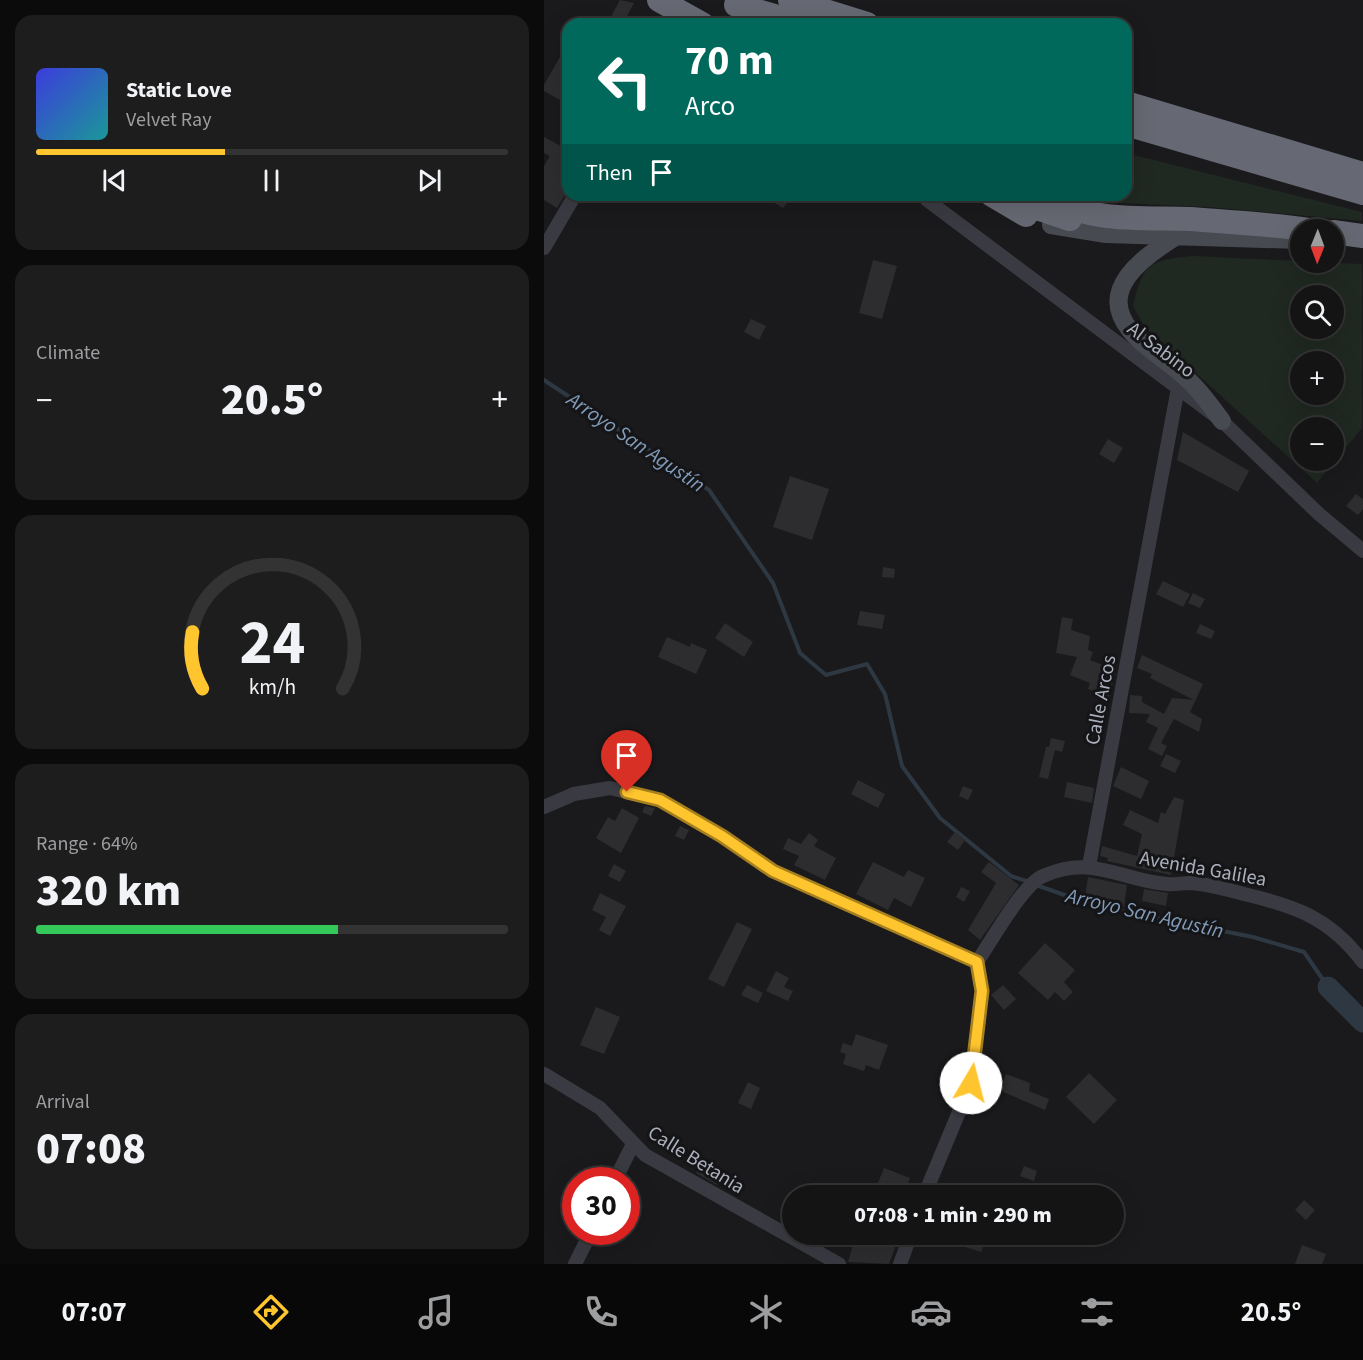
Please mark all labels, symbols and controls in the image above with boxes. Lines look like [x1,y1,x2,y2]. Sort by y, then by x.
text: 70 m [685,31,774,91]
icon: left [586,42,664,120]
text: Static Love [126,74,232,106]
text: Arco [685,87,735,126]
text: Velvet Ray [126,106,212,134]
icon: arrive [645,156,678,189]
text: Then [586,157,633,189]
icon: previous [98,164,131,197]
icon: pause [255,164,288,197]
icon: next [413,164,446,197]
north arrow [1290,219,1344,273]
map controls [1290,219,1344,471]
button: search [1290,285,1344,339]
street label: Al Sabino [1121,315,1201,385]
text: Climate [36,339,100,367]
button: + [1290,351,1344,405]
text: 20.5° [221,368,323,432]
text: − [36,377,52,424]
text: + [492,377,508,424]
water label: Arroyo San Agustín [559,383,711,499]
button: − [1290,417,1344,471]
text: 24 [239,599,305,688]
street label: Calle Arcos [1079,653,1123,747]
text: km/h [248,672,296,703]
pin [601,730,652,792]
icon: arrive [610,739,643,772]
text: Range · 64% [36,830,137,858]
street label: Avenida Galilea [1137,844,1269,894]
text: 320 km [36,859,181,923]
water label: Arroyo San Agustín [1061,880,1227,946]
position arrow [939,1051,1003,1115]
text: Arrival [36,1088,90,1116]
text: 07:08 [36,1117,146,1181]
street label: Calle Betania [642,1119,750,1201]
speed limit sign: 30 [562,1167,640,1245]
text: 07:08 · 1 min · 290 m [854,1199,1052,1231]
icon: directions [250,1291,292,1333]
icon: music [415,1291,457,1333]
icon: phone [580,1291,622,1333]
icon: climate [745,1291,787,1333]
icon: car [910,1291,952,1333]
icon: filters [1076,1291,1118,1333]
text: 07:07 [62,1293,127,1332]
text: 20.5° [1241,1293,1301,1332]

